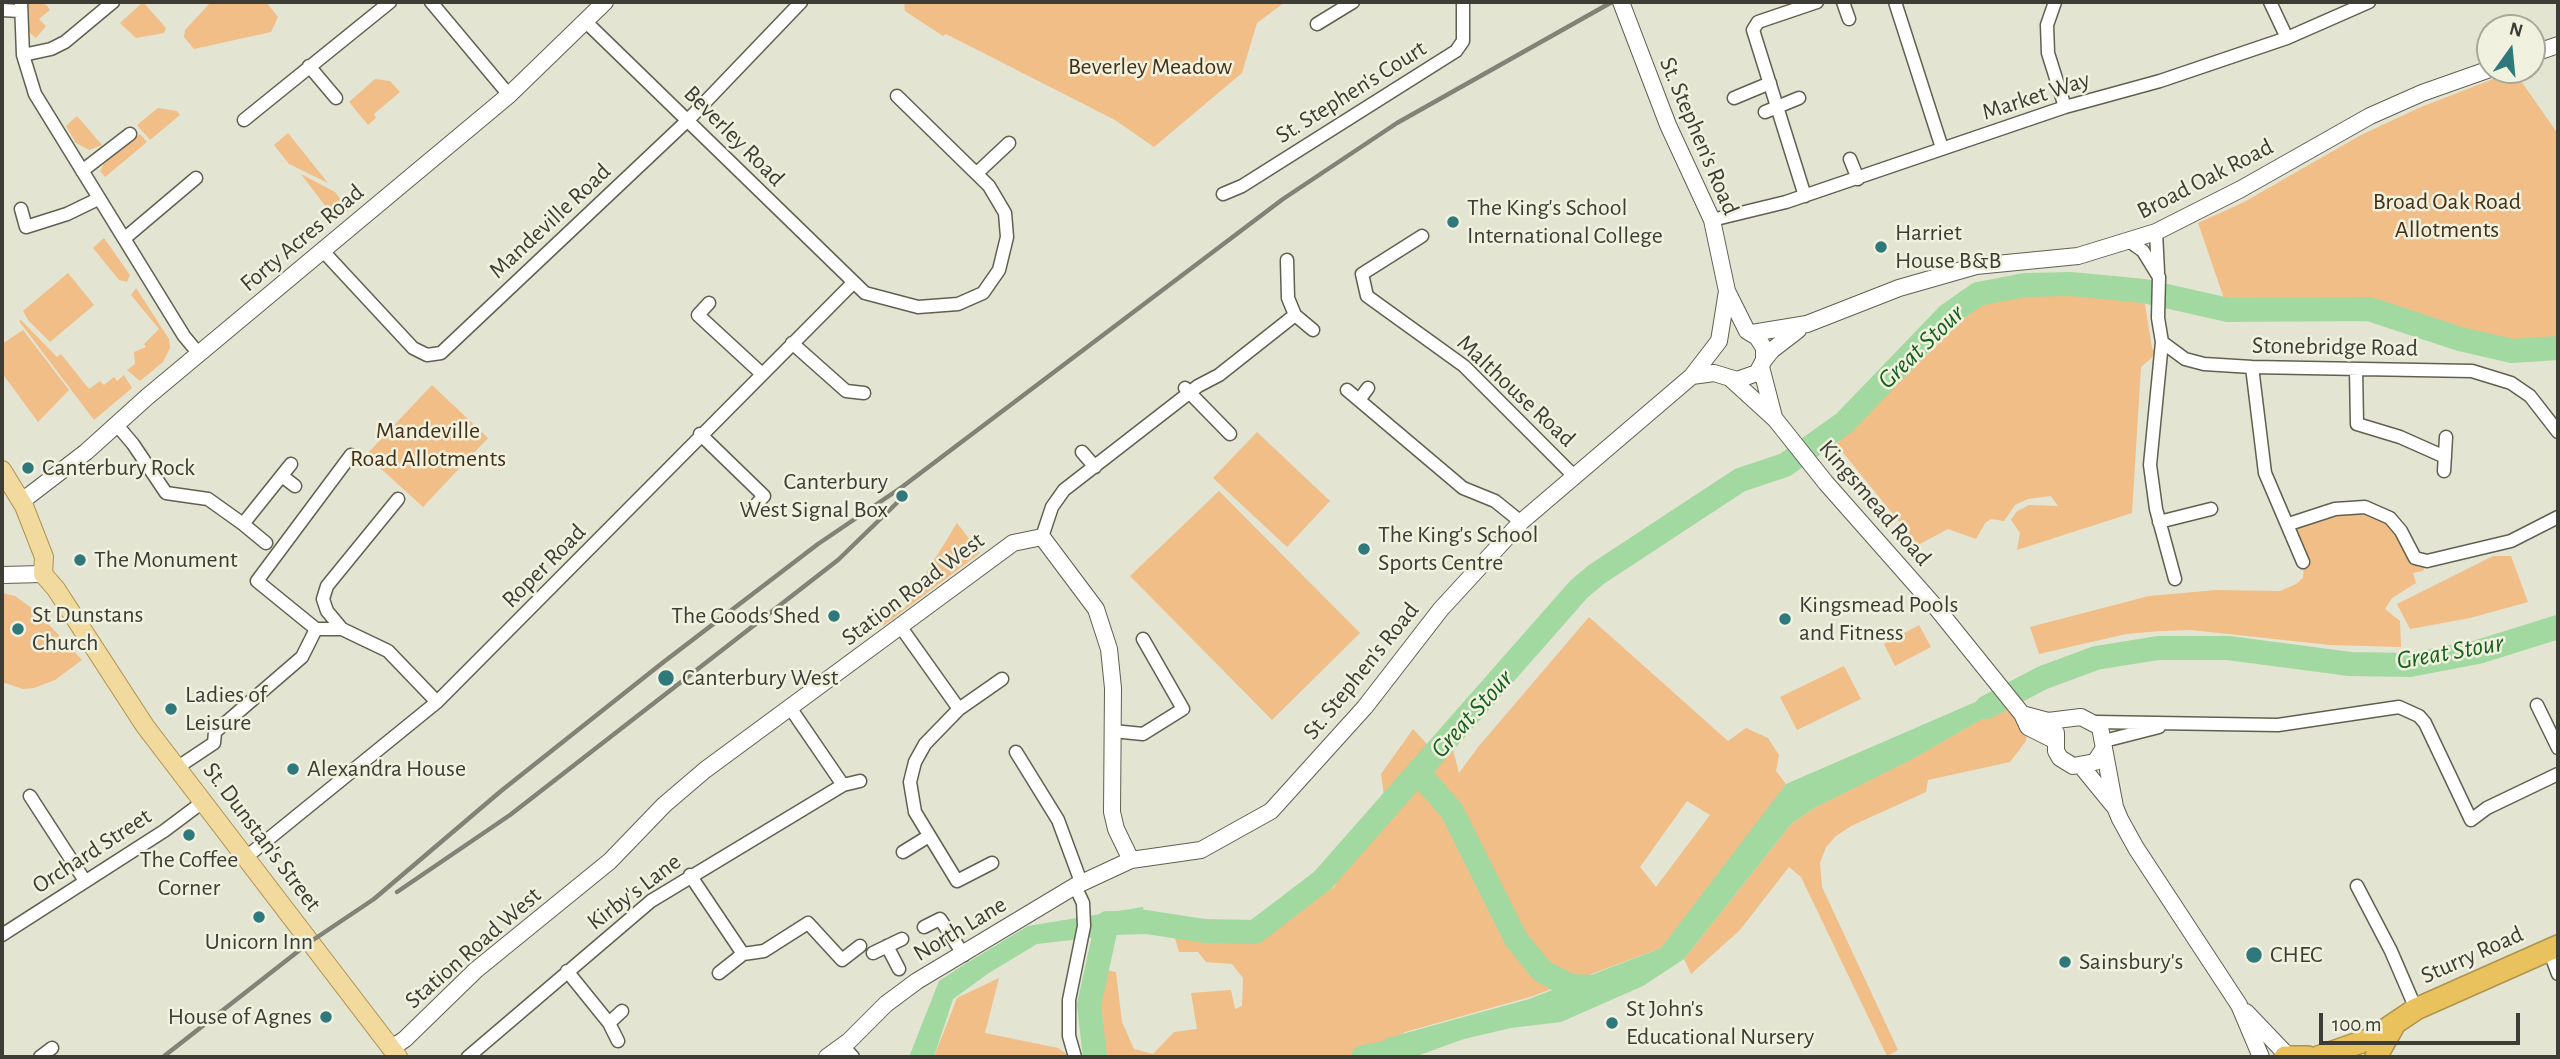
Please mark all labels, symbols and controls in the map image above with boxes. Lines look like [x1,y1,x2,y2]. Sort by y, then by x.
north arrow [2476,14,2546,84]
text: N [2507,19,2525,41]
street label: St. Stephen's Court [1270,34,1432,150]
park label: Beverley Meadow [1068,53,1232,81]
street label: St. Stephen's Road [1653,53,1745,219]
street label: Market Way [1978,65,2094,127]
street label: Beverley Road [677,79,791,193]
street label: Broad Oak Road [2132,132,2278,226]
street label: Mandeville Road [483,157,617,285]
street label: Forty Acres Road [234,178,370,298]
park label: Broad Oak Road Allotments [2373,188,2521,244]
place label: The King's School International College [1467,194,1663,250]
marker: The King's School International College [1445,214,1461,230]
place label: Harriet House B&B [1895,219,2001,275]
marker: Harriet House B&B [1873,239,1889,255]
water label: Great Stour [1871,298,1971,396]
street label: Malthouse Road [1451,329,1581,453]
street label: Stonebridge Road [2252,331,2418,363]
park label: Mandeville Road Allotments [350,417,506,473]
street label: Kingsmead Road [1813,434,1937,572]
place label: Canterbury Rock [42,454,195,482]
marker: Canterbury Rock [20,460,36,476]
place label: Canterbury West Signal Box [739,468,888,524]
marker: Canterbury West Signal Box [894,488,910,504]
street label: Roper Road [496,518,592,614]
place label: The King's School Sports Centre [1378,521,1539,577]
street label: Station Road West [836,526,990,652]
marker: The King's School Sports Centre [1356,541,1372,557]
place label: The Monument [94,546,238,574]
marker: The Monument [72,552,88,568]
place label: Kingsmead Pools and Fitness [1799,591,1958,647]
street label: St. Stephen's Road [1297,596,1425,746]
place label: St Dunstans Church [32,601,143,657]
place label: The Goods Shed [671,602,820,630]
marker: The Goods Shed [826,608,842,624]
marker: Kingsmead Pools and Fitness [1777,611,1793,627]
marker: St Dunstans Church [10,621,26,637]
water label: Great Stour [2394,627,2506,677]
water label: Great Stour [1424,663,1520,765]
place label: Canterbury West [682,664,838,692]
marker: Canterbury West [656,668,676,688]
place label: Ladies of Leisure [185,681,267,737]
marker: Ladies of Leisure [163,701,179,717]
place label: Alexandra House [307,755,466,783]
street label: St. Dunstan's Street [197,757,327,917]
marker: Alexandra House [285,761,301,777]
street label: Orchard Street [27,802,157,900]
marker: The Coffee Corner [181,827,197,843]
place label: The Coffee Corner [140,846,238,902]
street label: Kirby's Lane [581,847,687,937]
street label: Station Road West [399,881,547,1015]
street label: North Lane [908,890,1012,968]
marker: Unicorn Inn [251,909,267,925]
street label: Sturry Road [2416,920,2528,990]
place label: Unicorn Inn [205,928,313,956]
place label: CHEC [2270,941,2323,969]
marker: CHEC [2244,945,2264,965]
place label: Sainsbury's [2079,948,2183,976]
marker: Sainsbury's [2057,954,2073,970]
place label: St John's Educational Nursery [1626,995,1814,1051]
scale bar [2322,1000,2523,1044]
place label: House of Agnes [168,1003,312,1031]
marker: House of Agnes [318,1009,334,1025]
text: 100 m [2332,1014,2382,1035]
marker: St John's Educational Nursery [1604,1015,1620,1031]

